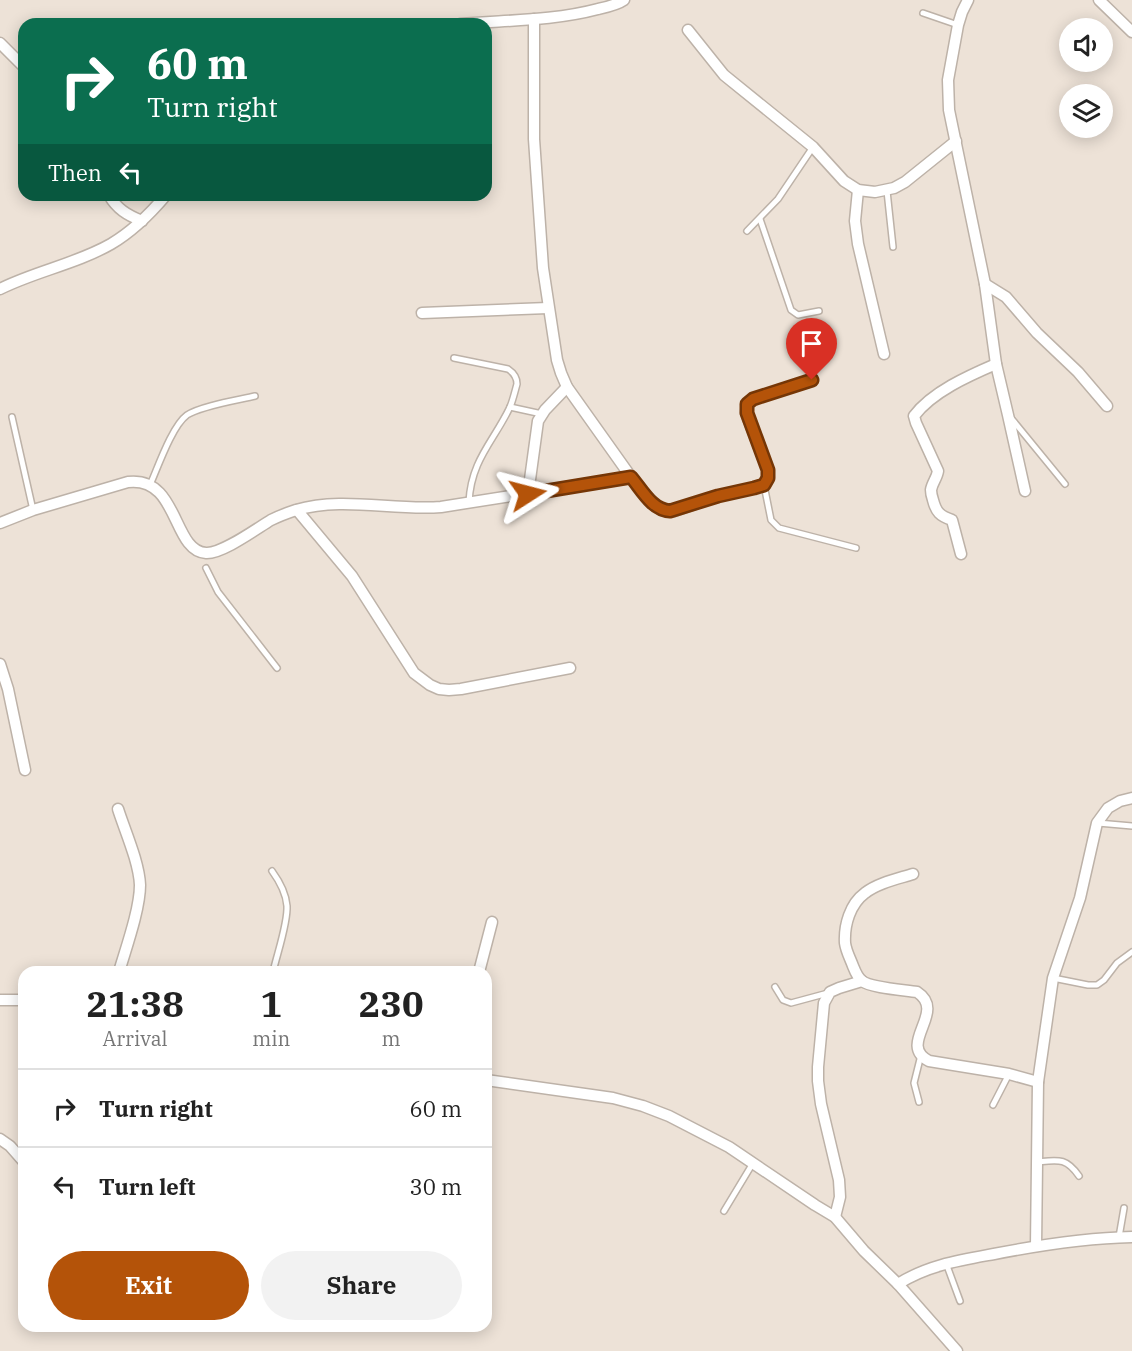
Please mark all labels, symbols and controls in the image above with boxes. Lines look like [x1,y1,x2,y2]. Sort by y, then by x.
map controls [1059,18,1113,138]
button: sound [1059,18,1113,72]
text: 60 m [147,36,248,91]
icon: right [48,42,126,120]
button: layers [1059,84,1113,138]
text: Turn right [147,89,278,124]
icon: left [114,156,147,189]
text: Then [48,158,102,187]
pin [786,318,837,380]
icon: arrive [795,327,828,360]
position arrow [496,462,560,526]
text: 21:38 [86,980,184,1027]
text: 1 [260,980,282,1027]
text: 230 [359,980,424,1027]
text: Arrival [103,1025,168,1052]
text: min [252,1025,290,1052]
text: m [382,1025,401,1052]
icon: right [48,1092,81,1125]
text: Turn right [99,1094,213,1123]
text: 60 m [410,1094,462,1123]
icon: left [48,1170,81,1203]
text: Turn left [99,1172,195,1201]
text: 30 m [410,1172,462,1201]
button: Exit [48,1251,249,1320]
button: Share [261,1251,462,1320]

